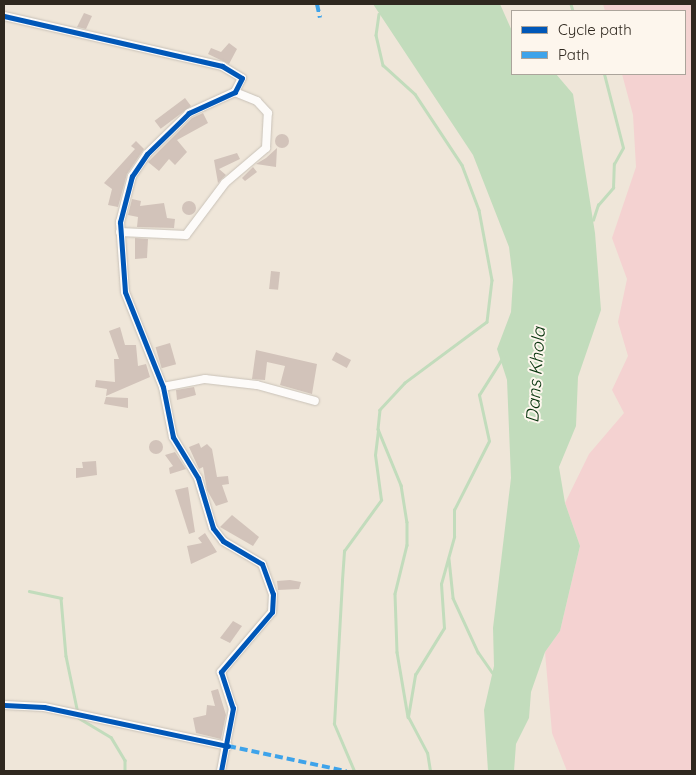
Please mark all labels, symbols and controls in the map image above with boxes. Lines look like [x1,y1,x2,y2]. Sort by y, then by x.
legend [511,10,686,75]
text: Cycle path [558,20,632,39]
text: Path [558,45,590,64]
water label: Dans Khola [522,326,550,424]

